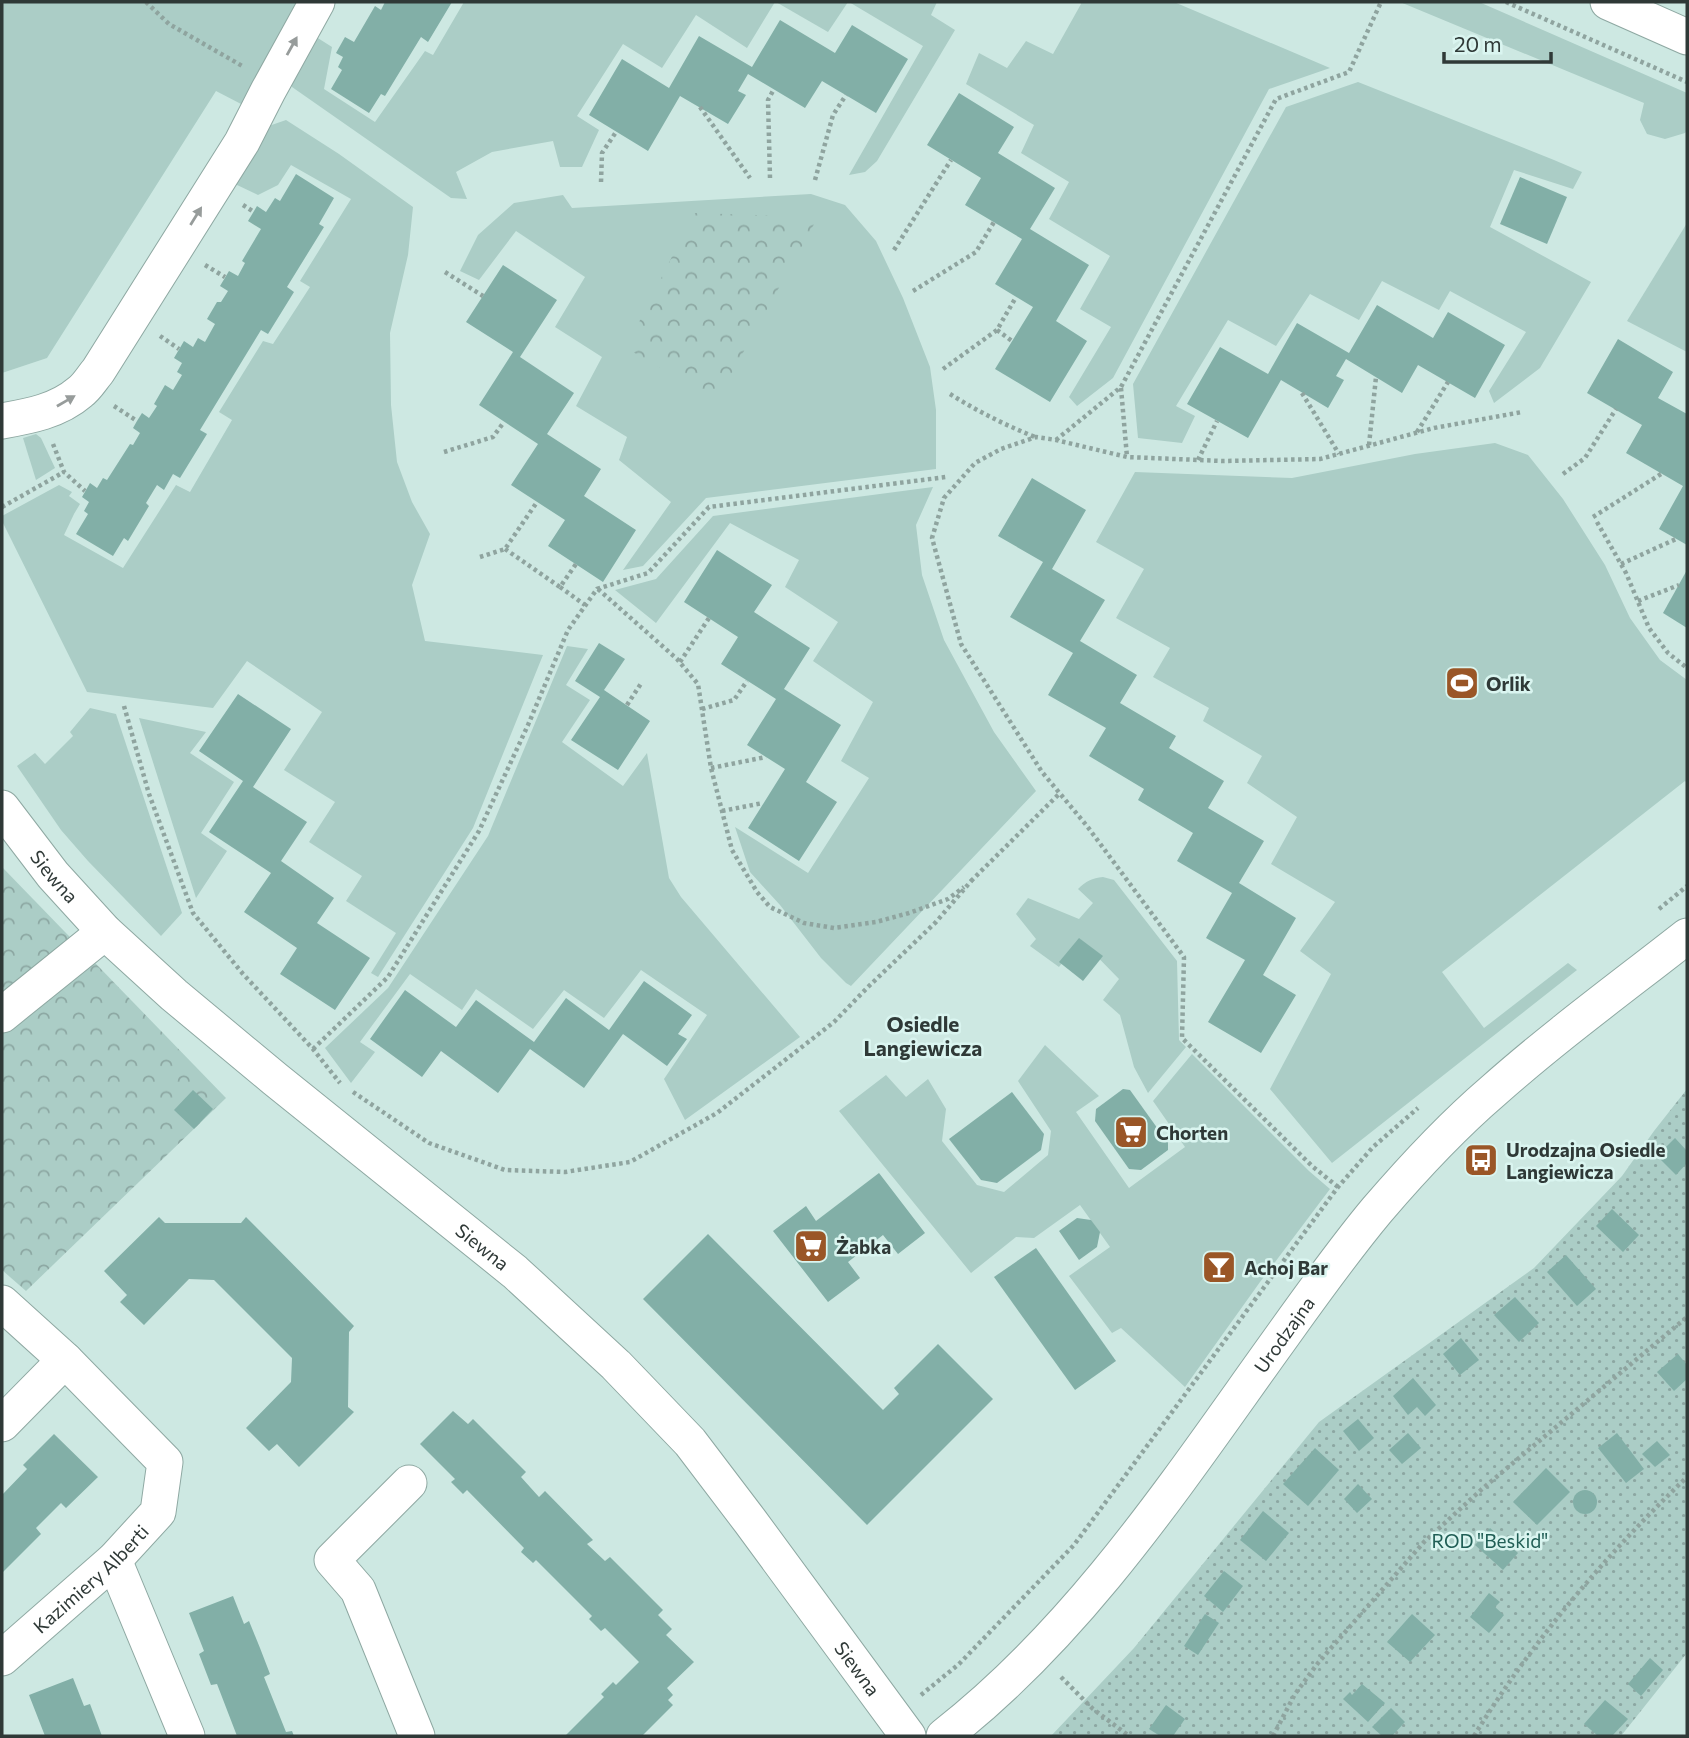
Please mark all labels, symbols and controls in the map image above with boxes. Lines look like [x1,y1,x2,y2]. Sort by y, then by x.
scale bar [1444,21,1551,65]
text: 20 m [1454,31,1502,56]
one-way arrow [286,36,298,56]
one-way arrow [189,206,202,226]
one-way arrow [57,395,76,407]
sports icon: Orlik [1443,664,1481,702]
place label: Orlik [1486,672,1531,695]
street label: Siewna [26,845,84,907]
district label: Osiedle Langiewicza [864,1011,982,1060]
supermarket icon: Chorten [1112,1113,1150,1151]
place label: Chorten [1156,1121,1228,1144]
place label: Urodzajna Osiedle Langiewicza [1506,1138,1666,1183]
bus stop icon: Urodzajna Osiedle Langiewicza [1462,1141,1500,1179]
street label: Siewna [452,1218,514,1275]
supermarket icon: Żabka [792,1227,830,1265]
place label: Żabka [836,1235,891,1258]
bar icon: Achoj Bar [1200,1248,1238,1286]
place label: Achoj Bar [1244,1256,1328,1279]
street label: Urodzajna [1248,1291,1319,1377]
street label: Kazimiery Alberti [28,1519,153,1637]
park label: ROD "Beskid" [1432,1529,1548,1552]
street label: Siewna [831,1636,886,1700]

